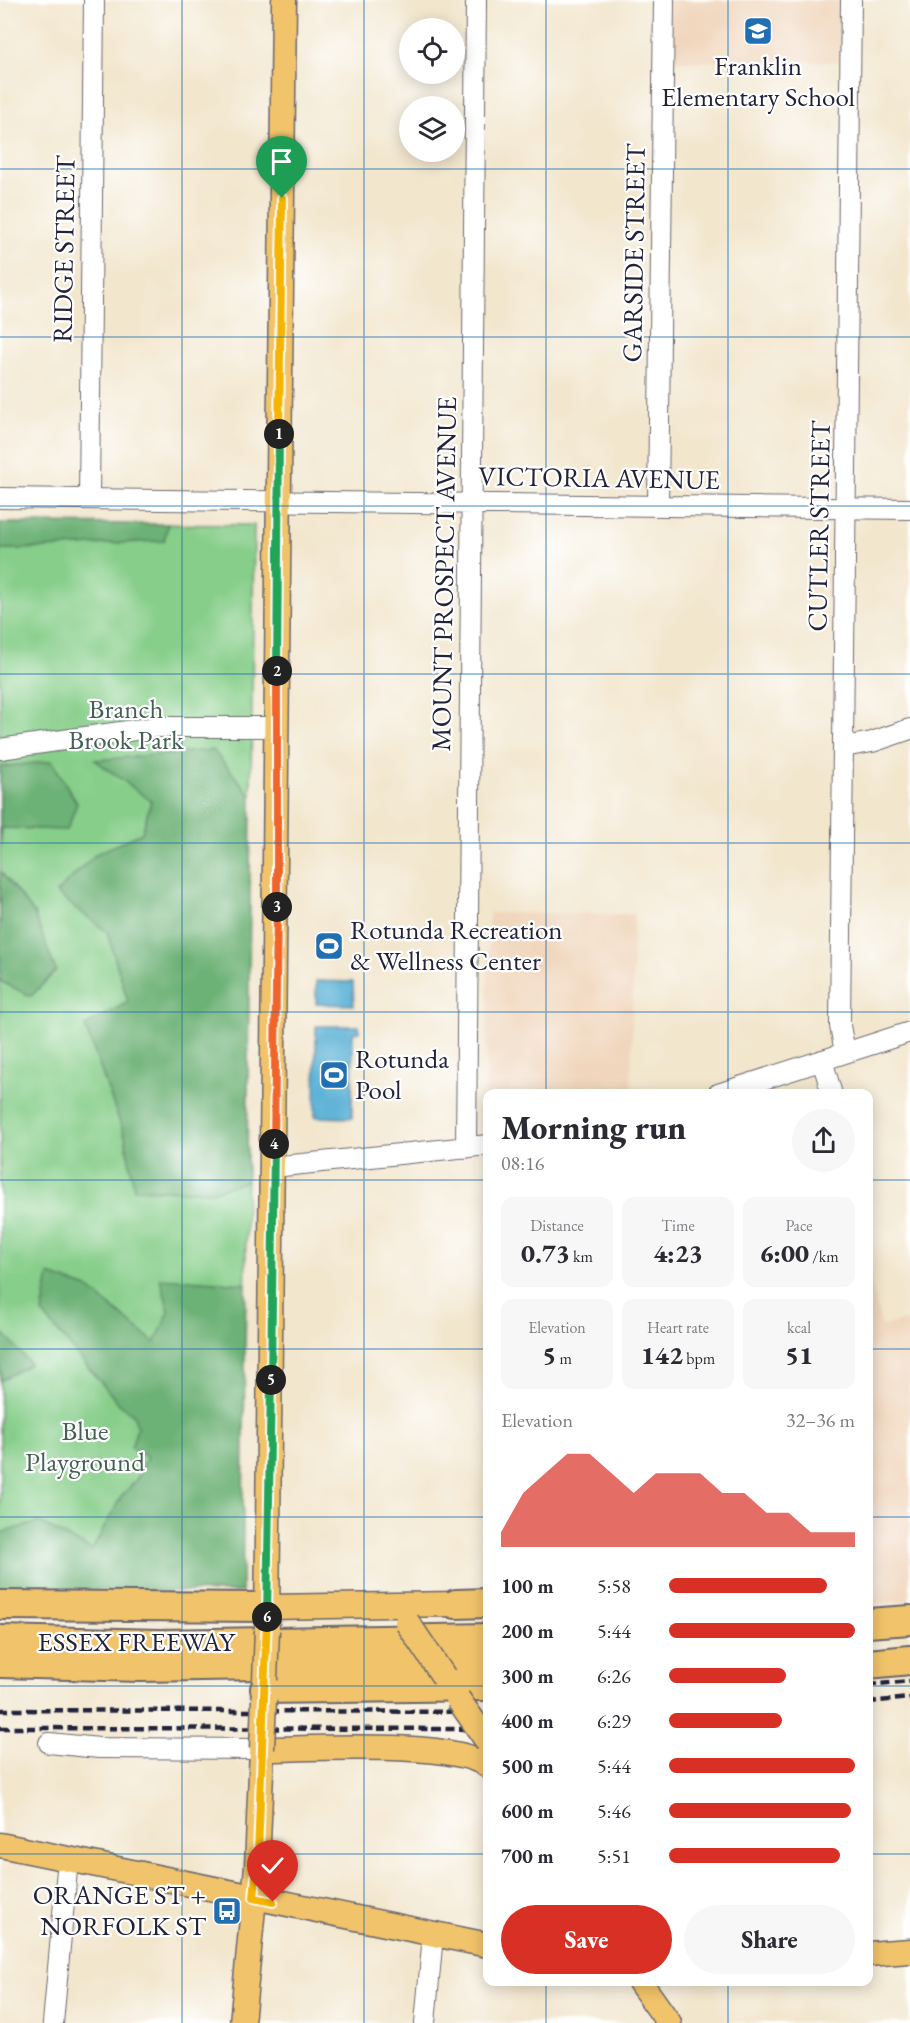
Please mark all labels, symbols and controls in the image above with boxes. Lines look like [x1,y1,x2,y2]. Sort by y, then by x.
school or university icon: Franklin Elementary School [742,15,774,47]
map controls [399,18,465,162]
button: locate [399,18,465,84]
place label: Franklin Elementary School [661,48,855,114]
button: layers [399,96,465,162]
pin [256,136,307,198]
street label: GARSIDE STREET [614,142,653,363]
icon: arrive [265,145,298,178]
street label: RIDGE STREET [44,154,83,343]
street label: MOUNT PROSPECT AVENUE [423,396,464,752]
pin: 1 [264,419,294,449]
street label: CUTLER STREET [799,419,838,632]
text: 1 [275,423,283,444]
street label: VICTORIA AVENUE [478,458,720,497]
pin: 2 [262,656,292,686]
text: 2 [273,660,281,681]
park label: Branch Brook Park [68,691,184,757]
pin: 3 [262,892,292,922]
text: 3 [273,896,281,917]
place label: Rotunda Recreation & Wellness Center [350,912,563,978]
sports icon: Rotunda Recreation & Wellness Center [313,930,345,962]
place label: Rotunda Pool [355,1041,449,1107]
sports icon: Rotunda Pool [318,1059,350,1091]
text: Morning run [501,1106,686,1149]
button: share [792,1109,855,1172]
pin: 4 [259,1129,289,1159]
text: 4 [270,1133,278,1154]
text: 08:16 [501,1150,544,1176]
text: Distance [530,1215,584,1236]
text: Time [661,1215,695,1236]
text: Pace [786,1215,812,1236]
text: 0.73 [521,1236,570,1270]
text: 4:23 [653,1236,703,1270]
text: 6:00 [759,1236,809,1270]
text: km [570,1246,593,1267]
text: /km [809,1246,839,1267]
text: Elevation [528,1317,586,1338]
text: Heart rate [647,1317,709,1338]
text: kcal [787,1317,811,1338]
text: 5 [542,1338,556,1372]
text: 142 [641,1338,683,1372]
text: 51 [785,1338,813,1372]
text: m [556,1348,572,1369]
text: bpm [683,1348,715,1369]
pin: 5 [256,1365,286,1395]
text: 5 [267,1369,275,1390]
text: Elevation [501,1407,573,1433]
text: 32–36 m [786,1407,855,1433]
park label: Blue Playground [25,1413,145,1479]
text: 100 m [501,1573,554,1599]
text: 5:58 [597,1573,631,1599]
pin: 6 [252,1602,282,1632]
text: 6 [263,1606,271,1627]
text: 200 m [501,1618,554,1644]
text: 5:44 [597,1618,631,1644]
street label: ESSEX FREEWAY [37,1624,236,1659]
text: 300 m [501,1663,554,1689]
text: 6:26 [597,1663,631,1689]
text: 400 m [501,1708,554,1734]
text: 6:29 [597,1708,631,1734]
text: 500 m [501,1753,554,1779]
text: 5:44 [597,1753,631,1779]
text: 600 m [501,1798,554,1824]
text: 5:46 [597,1798,631,1824]
pin [247,1840,298,1902]
text: 700 m [501,1843,554,1869]
text: 5:51 [597,1843,631,1869]
icon: check [256,1849,289,1882]
place label: ORANGE ST + NORFOLK ST [33,1877,207,1943]
bus stop icon: ORANGE ST + NORFOLK ST [211,1895,243,1927]
button: Save [501,1905,672,1974]
button: Share [684,1905,855,1974]

